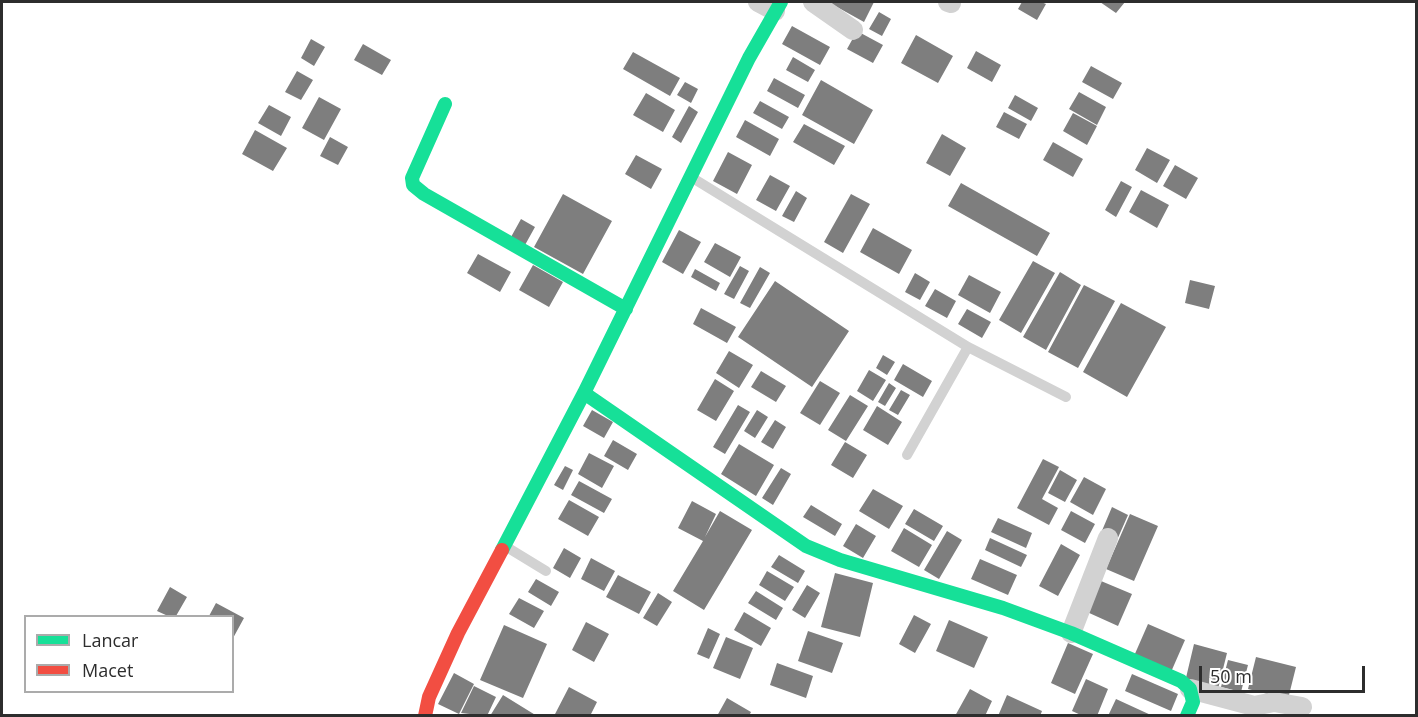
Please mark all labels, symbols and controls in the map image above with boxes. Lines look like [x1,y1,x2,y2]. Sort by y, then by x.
legend [24,615,234,693]
text: Lancar [82,628,138,652]
scale bar [1202,654,1368,692]
text: Macet [82,658,133,682]
text: 50 m [1210,664,1252,688]

